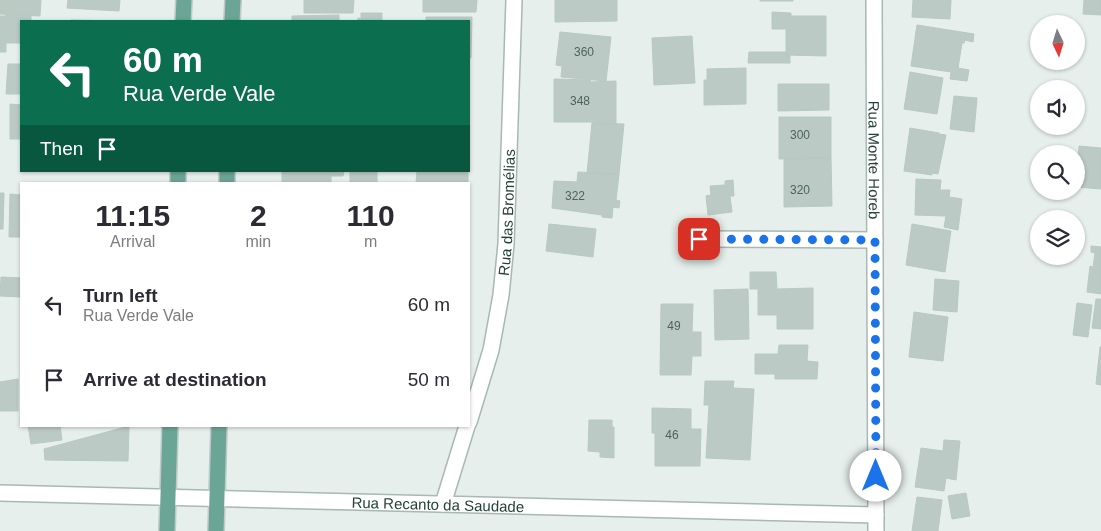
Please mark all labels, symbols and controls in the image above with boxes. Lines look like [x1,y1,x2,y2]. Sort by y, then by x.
north arrow [1030,15,1085,70]
map controls [1030,15,1085,265]
icon: left [40,40,105,105]
text: 60 m [123,40,203,79]
house number: 360 [574,45,594,59]
button: sound [1030,80,1085,135]
text: Rua Verde Vale [123,81,275,106]
house number: 348 [570,94,590,108]
street label: Rua Monte Horeb [866,101,883,219]
house number: 300 [790,128,810,142]
icon: arrive [93,135,121,163]
text: Then [40,138,83,159]
button: search [1030,145,1085,200]
street label: Rua das Bromélias [494,149,518,277]
house number: 320 [790,183,810,197]
house number: 322 [565,189,585,203]
text: 11:15 [95,199,170,232]
text: 2 [250,199,267,232]
text: 110 [346,199,395,232]
button: layers [1030,210,1085,265]
pin [678,218,720,260]
icon: arrive [685,225,713,253]
text: Arrival [110,233,155,250]
text: min [245,233,271,250]
text: m [364,233,377,250]
text: Turn left [83,285,158,306]
icon: left [40,291,68,319]
text: 60 m [408,294,450,315]
text: Rua Verde Vale [83,307,194,324]
house number: 49 [667,319,681,333]
icon: arrive [40,366,68,394]
text: Arrive at destination [83,369,267,390]
text: 50 m [408,369,450,390]
house number: 46 [665,428,679,442]
position arrow [849,449,901,501]
street label: Rua Recanto da Saudade [351,493,524,515]

